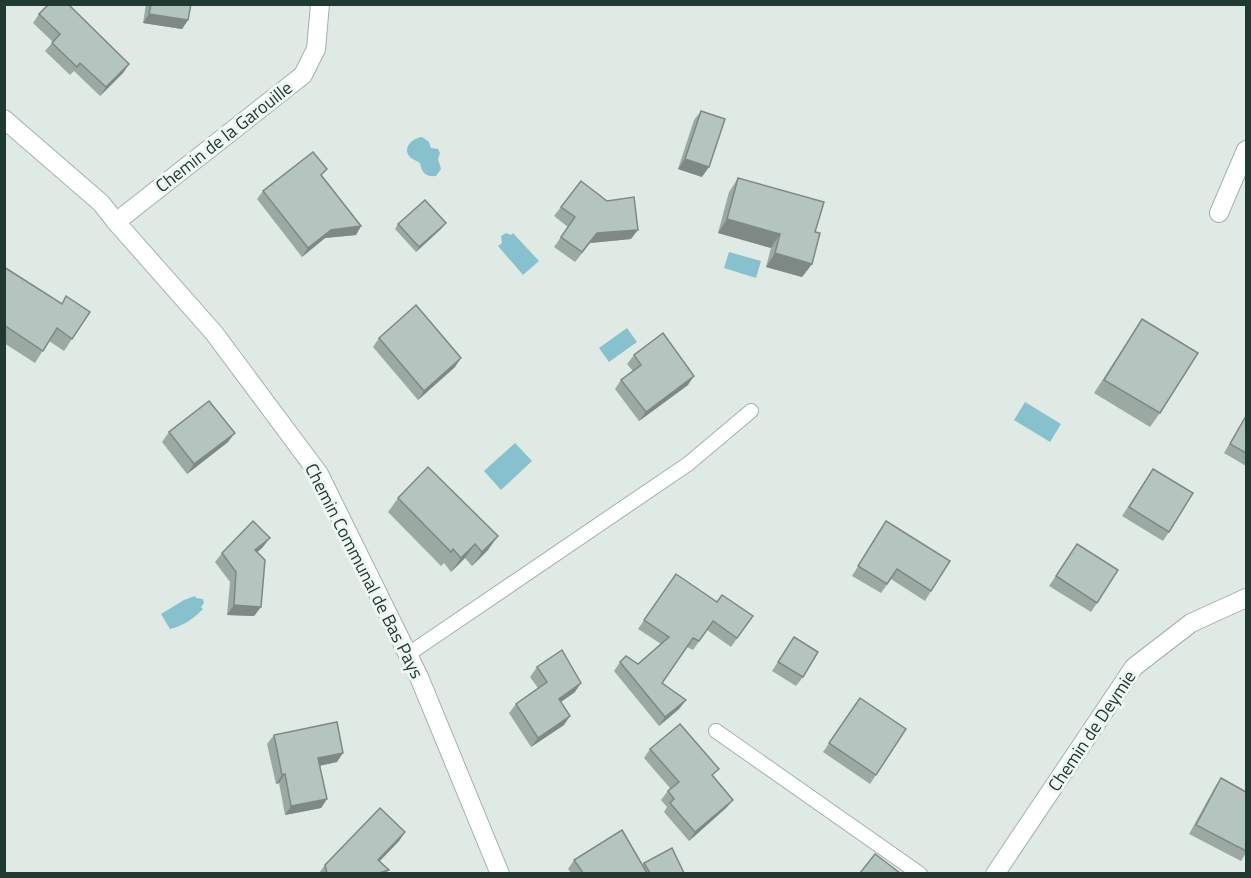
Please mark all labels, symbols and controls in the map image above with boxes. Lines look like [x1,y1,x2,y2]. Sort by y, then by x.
street label: Chemin de la Garouille [149,74,298,199]
street label: Chemin Communal de Bas Pays [298,459,431,683]
street label: Chemin de Deymie [1041,665,1142,797]

